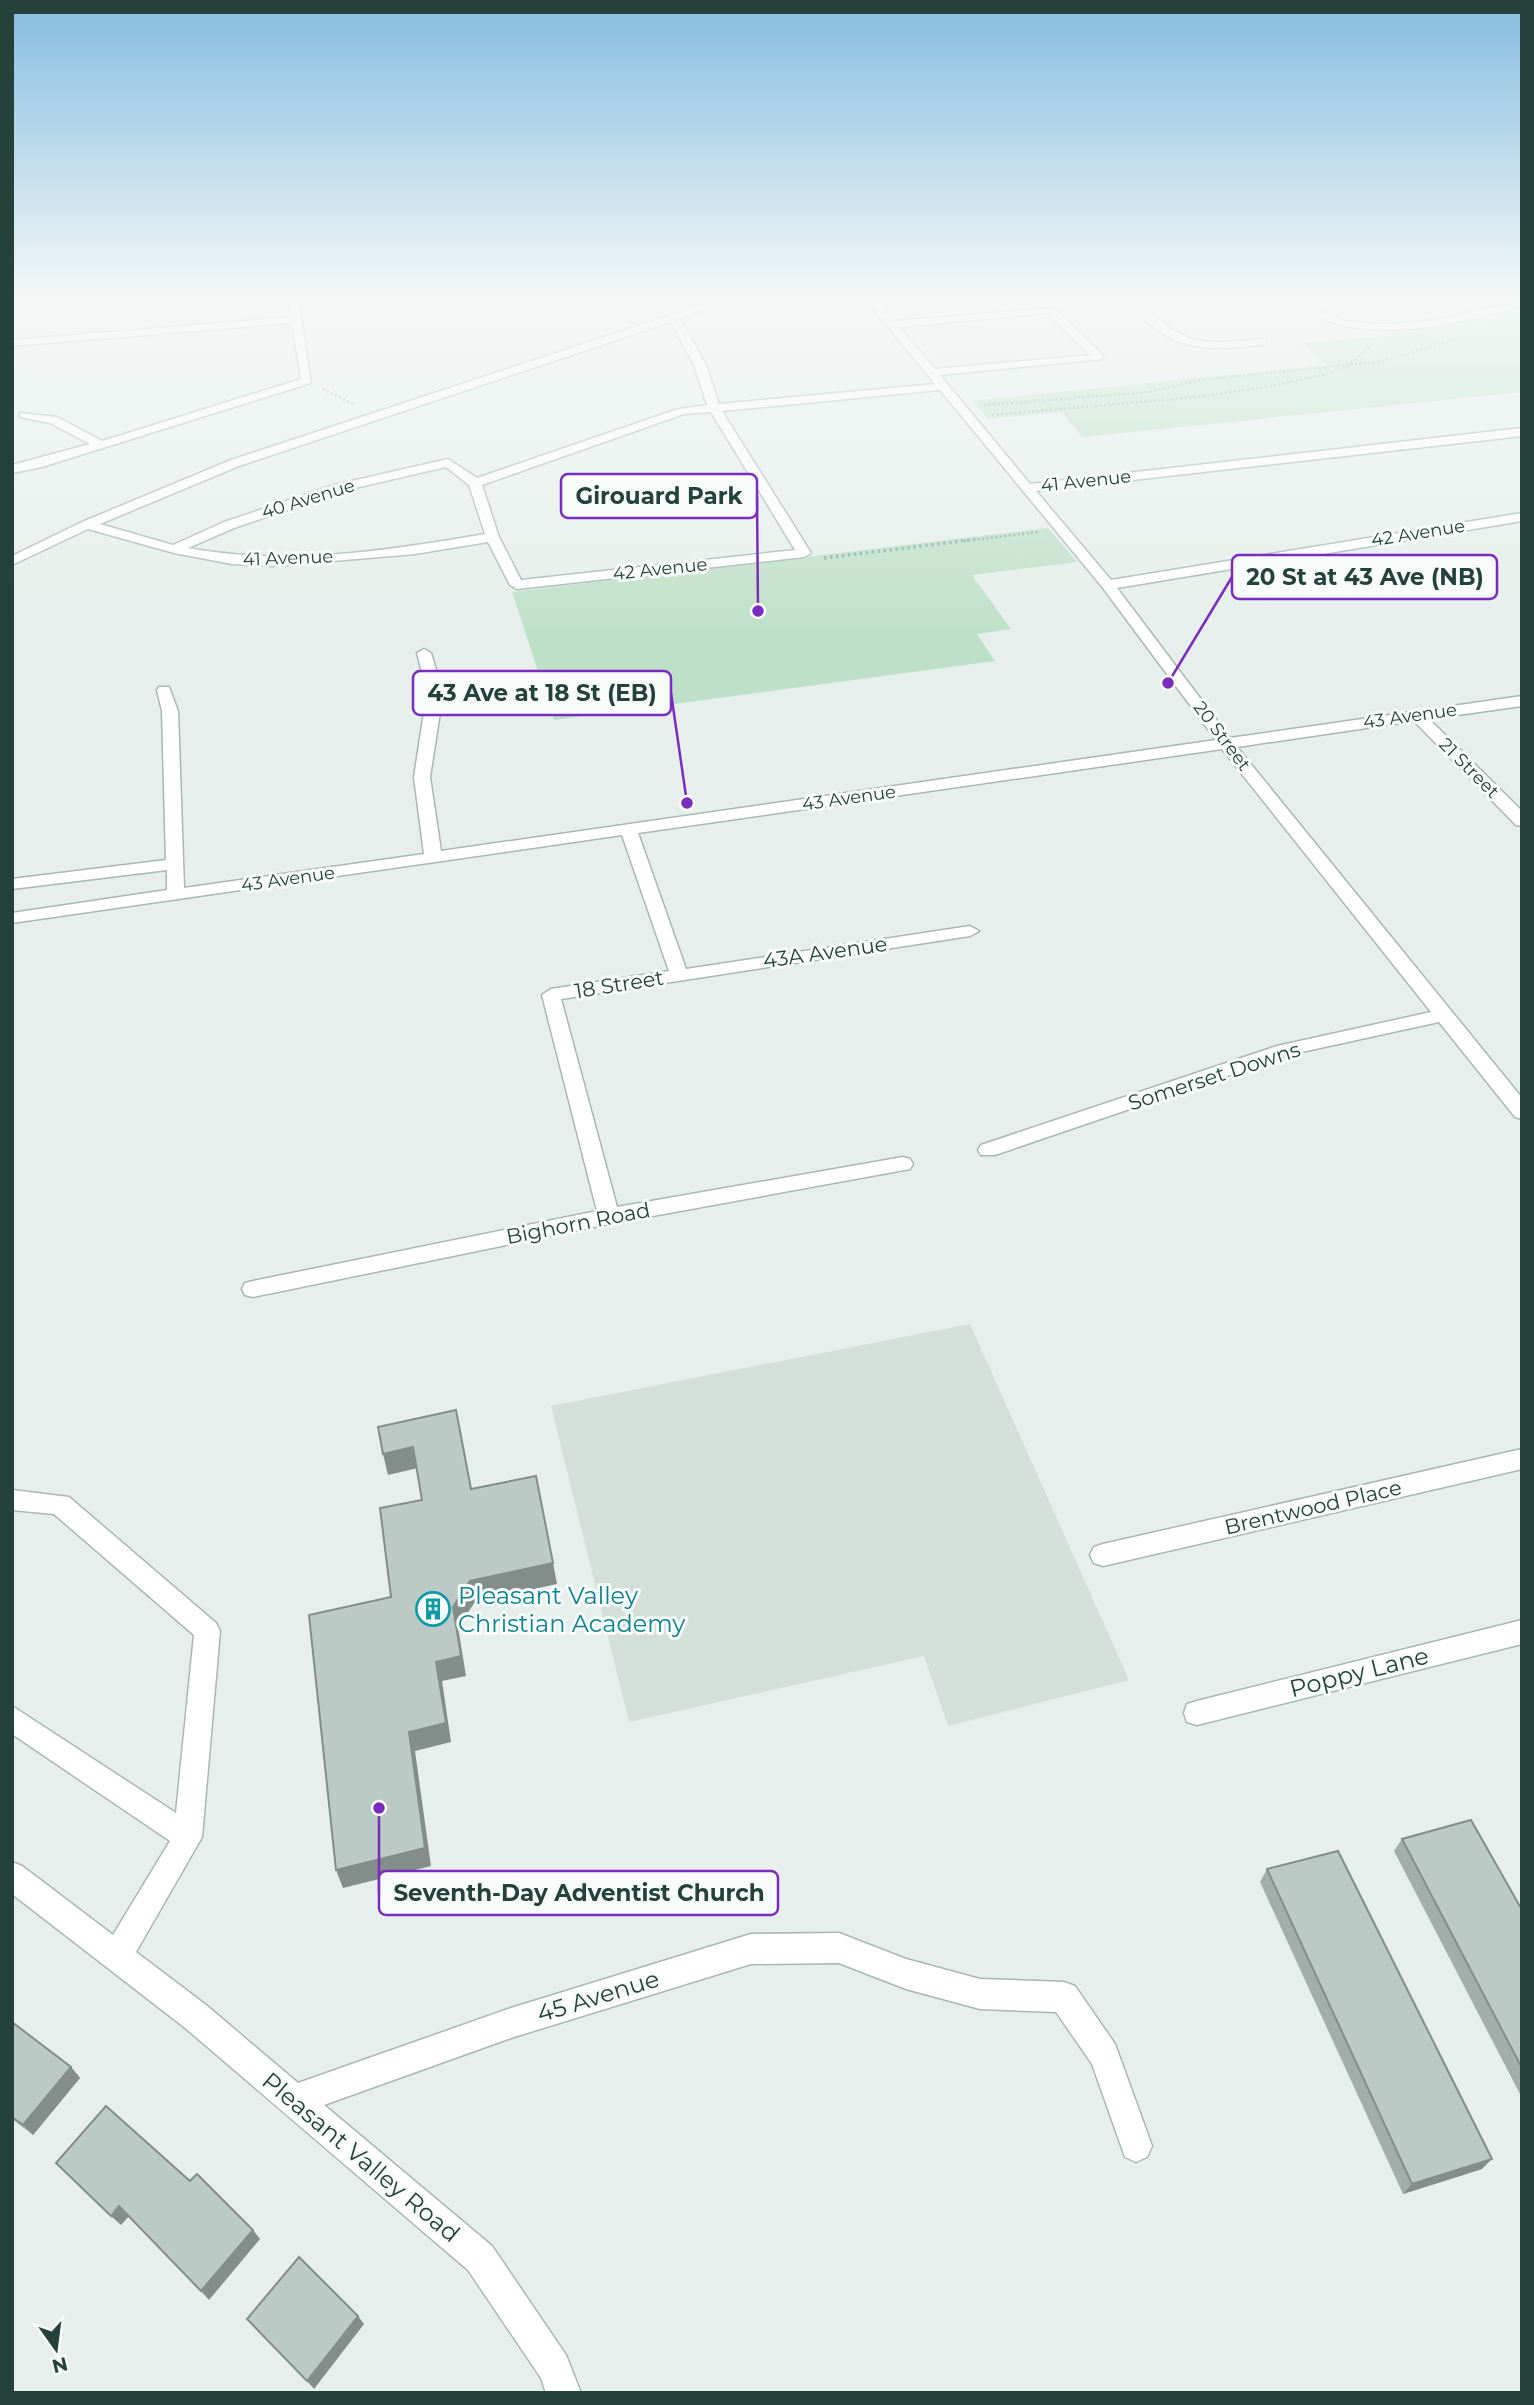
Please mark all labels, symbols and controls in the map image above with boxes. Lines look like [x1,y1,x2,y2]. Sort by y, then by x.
street label: 41 Avenue [1040,465,1132,497]
street label: 40 Avenue [259,474,357,524]
callout: Girouard Park [561,474,757,518]
text: Girouard Park [575,482,744,510]
street label: 42 Avenue [1369,515,1467,551]
street label: 41 Avenue [242,545,334,571]
street label: 42 Avenue [612,553,708,585]
callout: 20 St at 43 Ave (NB) [1232,555,1497,599]
text: 20 St at 43 Ave (NB) [1246,563,1484,591]
callout: 43 Ave at 18 St (EB) [413,671,671,715]
text: 43 Ave at 18 St (EB) [427,679,657,707]
street label: 20 Street [1189,697,1255,775]
street label: 43 Avenue [1362,699,1458,733]
street label: 21 Street [1434,733,1504,803]
street label: 43 Avenue [801,781,897,815]
street label: 43 Avenue [240,862,336,896]
street label: 43A Avenue [761,931,889,973]
street label: 18 Street [573,965,665,1003]
street label: Somerset Downs [1125,1036,1303,1116]
street label: Bighorn Road [504,1197,652,1249]
street label: Brentwood Place [1222,1474,1404,1540]
place label: Pleasant Valley Christian Academy [458,1581,685,1638]
building icon: Pleasant Valley Christian Academy [414,1590,452,1628]
street label: Poppy Lane [1286,1641,1432,1703]
callout: Seventh-Day Adventist Church [379,1871,778,1915]
text: Seventh-Day Adventist Church [393,1879,765,1907]
street label: 45 Avenue [533,1964,663,2028]
street label: Pleasant Valley Road [256,2066,466,2248]
north arrow [21,2314,91,2384]
text: N [50,2352,70,2378]

